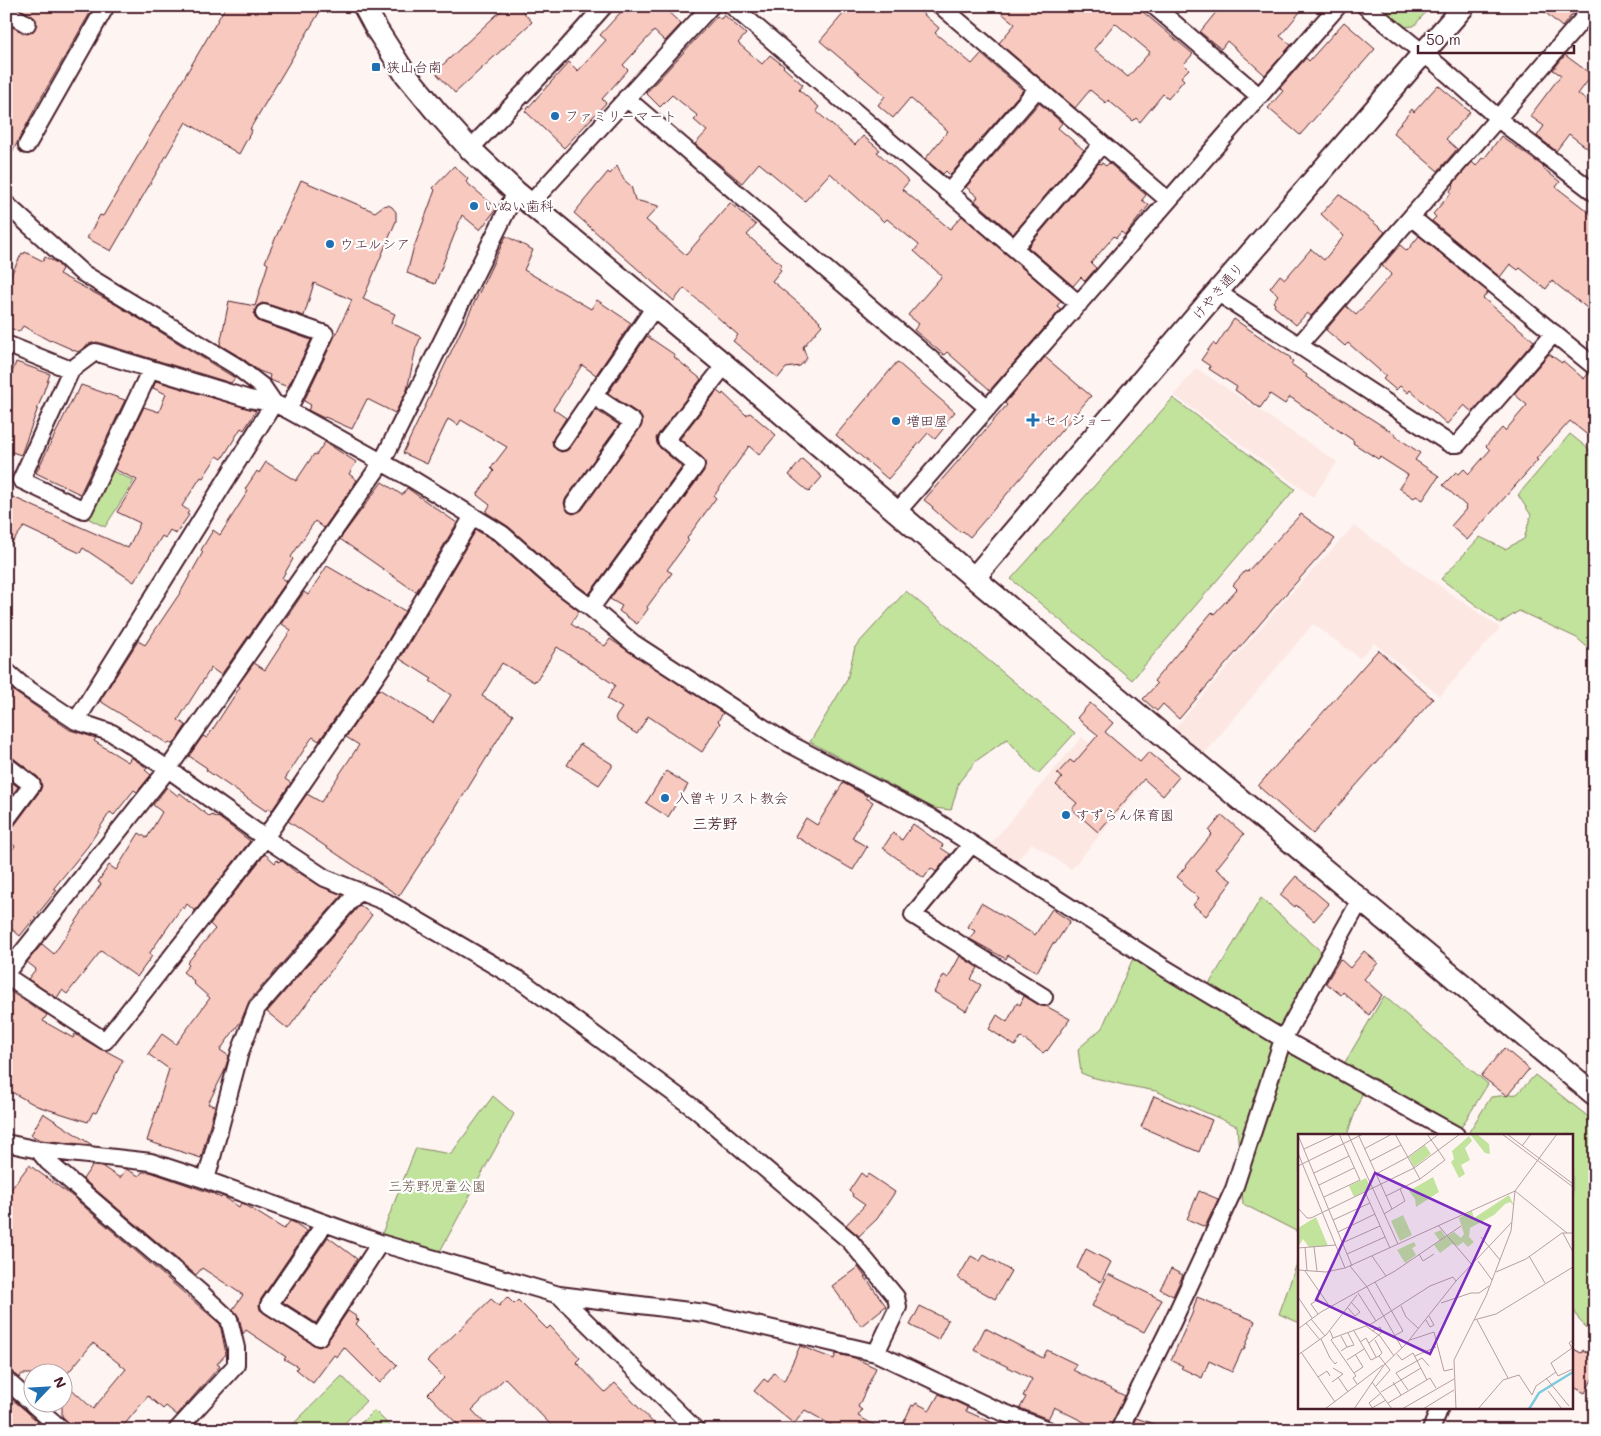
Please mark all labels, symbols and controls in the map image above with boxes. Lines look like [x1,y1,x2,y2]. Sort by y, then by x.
scale bar [1418,22,1575,54]
text: 50 m [1426,29,1461,49]
place label: 狭山台南 [386,57,442,76]
marker: 狭山台南 [370,61,382,73]
place label: ファミリーマート [565,106,677,125]
marker: ファミリーマート [549,110,561,122]
place label: いぬい歯科 [484,196,554,215]
marker: いぬい歯科 [468,200,480,212]
place label: ウエルシア [340,234,410,253]
marker: ウエルシア [324,238,336,250]
street label: けやき通り [1187,258,1248,323]
place label: セイジョー [1043,410,1113,429]
place label: 増田屋 [906,411,948,430]
marker: セイジョー [1027,414,1039,426]
marker: 増田屋 [890,415,902,427]
place label: 入曽キリスト教会 [675,788,788,807]
marker: 入曽キリスト教会 [659,792,671,804]
place label: すずらん保育園 [1076,805,1174,824]
marker: すずらん保育園 [1060,809,1072,821]
district label: 三芳野 [692,813,738,833]
inset map [1298,1134,1574,1408]
park label: 三芳野児童公園 [388,1176,486,1195]
north arrow [22,1364,72,1414]
text: N [49,1373,71,1391]

